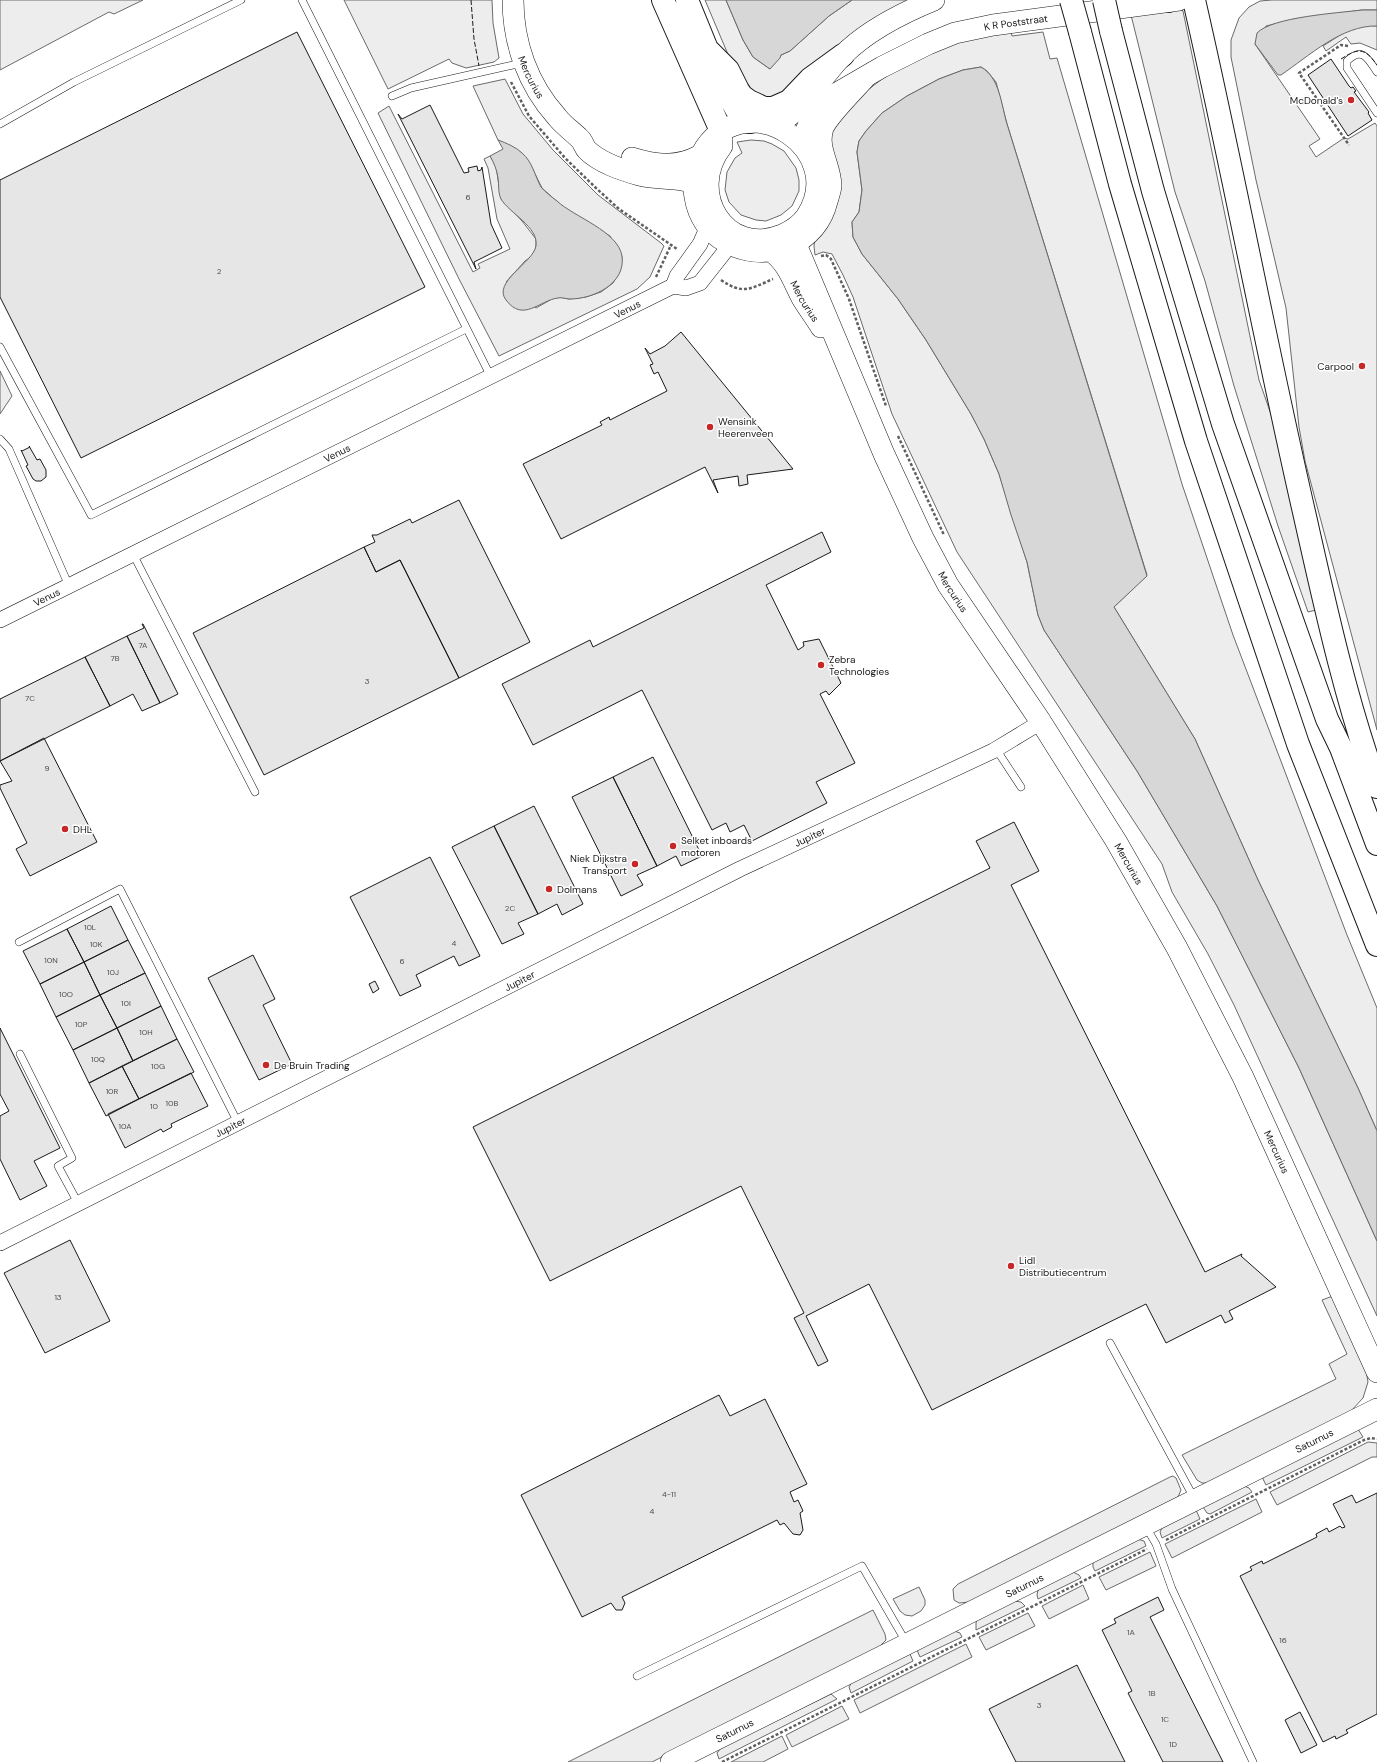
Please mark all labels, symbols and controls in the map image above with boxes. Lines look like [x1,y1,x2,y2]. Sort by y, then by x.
street label: K R Poststraat [983,12,1049,34]
street label: Mercurius [515,54,547,101]
place label: McDonald's [1290,94,1343,107]
marker: McDonald's [1346,95,1356,105]
house number: 6 [465,192,471,202]
house number: 2 [217,266,222,276]
street label: Mercurius [787,278,822,324]
street label: Venus [612,297,643,321]
place label: Carpool [1317,360,1354,373]
marker: Carpool [1357,361,1367,371]
place label: Wensink Heerenveen [718,415,773,440]
marker: Wensink Heerenveen [705,422,715,432]
street label: Venus [321,441,353,465]
street label: Mercurius [935,569,971,615]
street label: Venus [31,585,62,609]
house number: 7A [139,640,148,650]
house number: 7B [110,653,120,663]
place label: Zebra Technologies [829,653,889,678]
marker: Zebra Technologies [816,660,826,670]
house number: 3 [365,676,370,686]
house number: 7C [25,693,35,703]
house number: 9 [44,763,50,773]
place label: DHL [73,823,92,836]
marker: DHL [60,824,70,834]
street label: Jupiter [792,824,828,850]
place label: Selket inboards motoren [681,834,752,859]
marker: Selket inboards motoren [668,841,678,851]
street label: Mercurius [1112,841,1146,887]
place label: Niek Dijkstra Transport [570,852,627,877]
marker: Niek Dijkstra Transport [630,859,640,869]
place label: Dolmans [557,883,597,896]
marker: Dolmans [544,884,554,894]
house number: 2C [505,903,515,913]
house number: 10L [84,922,96,932]
house number: 4 [452,938,457,948]
house number: 10K [90,939,103,949]
house number: 10N [44,955,58,965]
house number: 6 [399,956,405,966]
house number: 10J [107,967,119,977]
street label: Jupiter [502,968,537,994]
house number: 10O [59,989,73,999]
house number: 10I [121,998,131,1008]
house number: 10P [75,1019,88,1029]
house number: 10H [139,1027,153,1037]
house number: 10Q [91,1054,105,1064]
place label: De Bruin Trading [274,1059,350,1072]
marker: De Bruin Trading [261,1060,271,1070]
house number: 10G [151,1061,165,1071]
house number: 10R [106,1086,119,1096]
house number: 10B [166,1098,179,1108]
house number: 10 [150,1101,159,1111]
street label: Jupiter [213,1114,248,1140]
house number: 10A [119,1121,132,1131]
street label: Mercurius [1261,1128,1292,1176]
place label: Lidl Distributiecentrum [1019,1254,1107,1279]
marker: Lidl Distributiecentrum [1006,1261,1016,1271]
house number: 13 [54,1292,62,1302]
street label: Saturnus [1293,1426,1336,1456]
house number: 4-11 [662,1489,676,1499]
house number: 4 [650,1506,655,1516]
street label: Saturnus [1003,1571,1046,1601]
house number: 1A [1127,1627,1136,1637]
house number: 16 [1279,1635,1287,1645]
house number: 1B [1148,1688,1156,1698]
house number: 3 [1037,1700,1042,1710]
house number: 1C [1161,1714,1169,1724]
street label: Saturnus [713,1716,756,1746]
house number: 1D [1169,1739,1177,1749]

